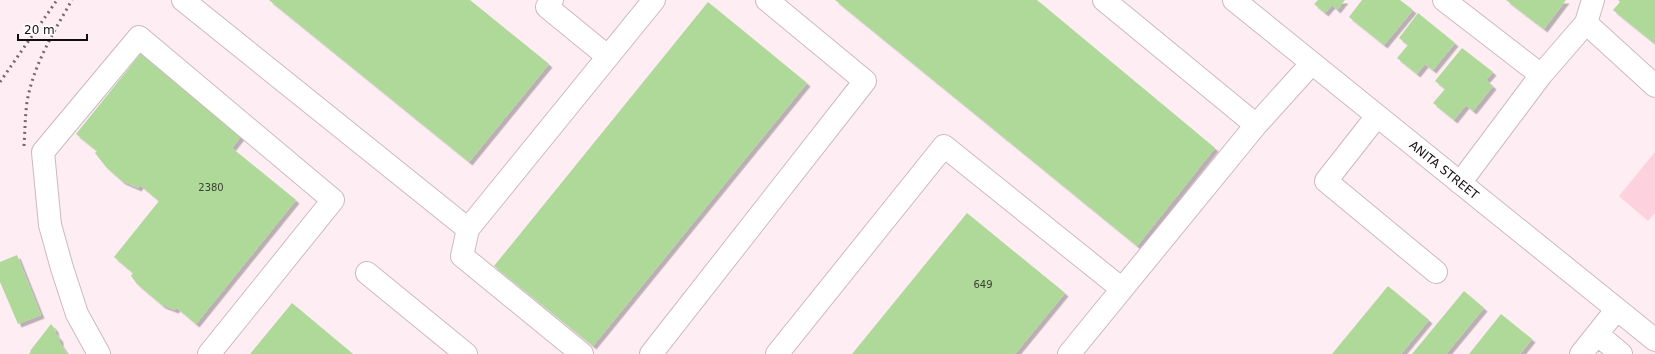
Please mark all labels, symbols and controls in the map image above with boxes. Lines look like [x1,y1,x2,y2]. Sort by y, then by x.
scale bar [18,16,87,42]
text: 20 m [24,23,55,37]
street label: ANITA STREET [1407,138,1482,203]
house number: 2380 [198,182,224,193]
house number: 649 [973,279,993,290]

